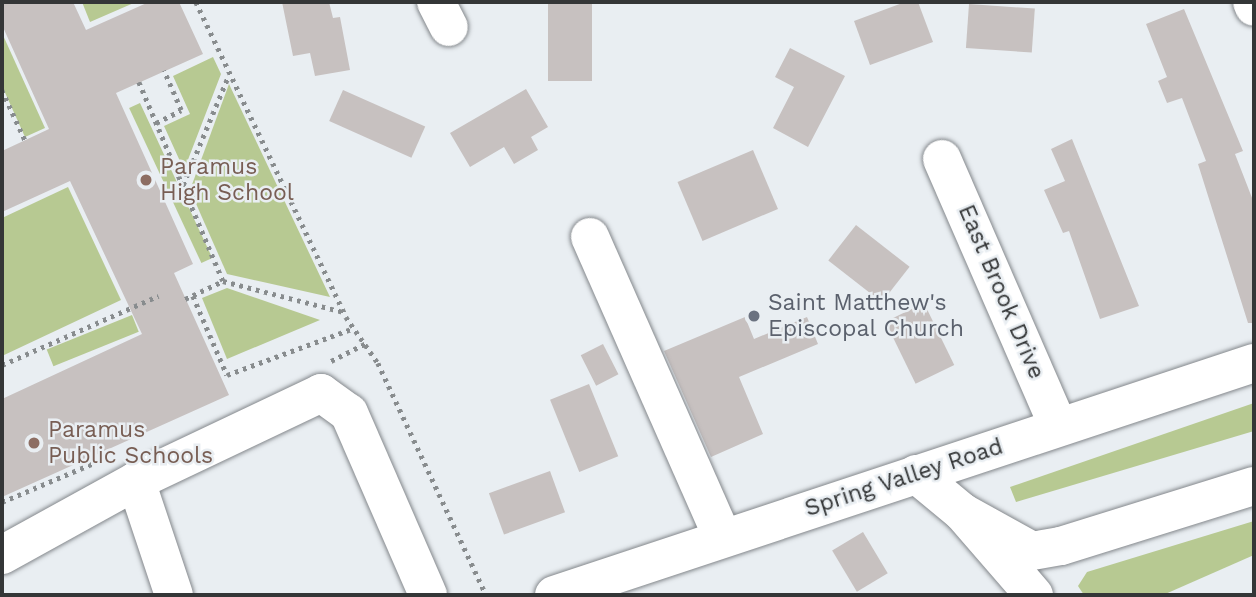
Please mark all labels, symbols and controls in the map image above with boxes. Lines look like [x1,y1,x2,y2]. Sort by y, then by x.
place label: Paramus High School [160,153,294,207]
marker: Paramus High School [138,172,154,188]
street label: East Brook Drive [952,201,1050,383]
place label: Saint Matthew's Episcopal Church [768,289,965,343]
marker: Saint Matthew's Episcopal Church [746,308,762,324]
place label: Paramus Public Schools [48,416,213,470]
street label: Spring Valley Road [801,433,1007,523]
marker: Paramus Public Schools [26,435,42,451]

